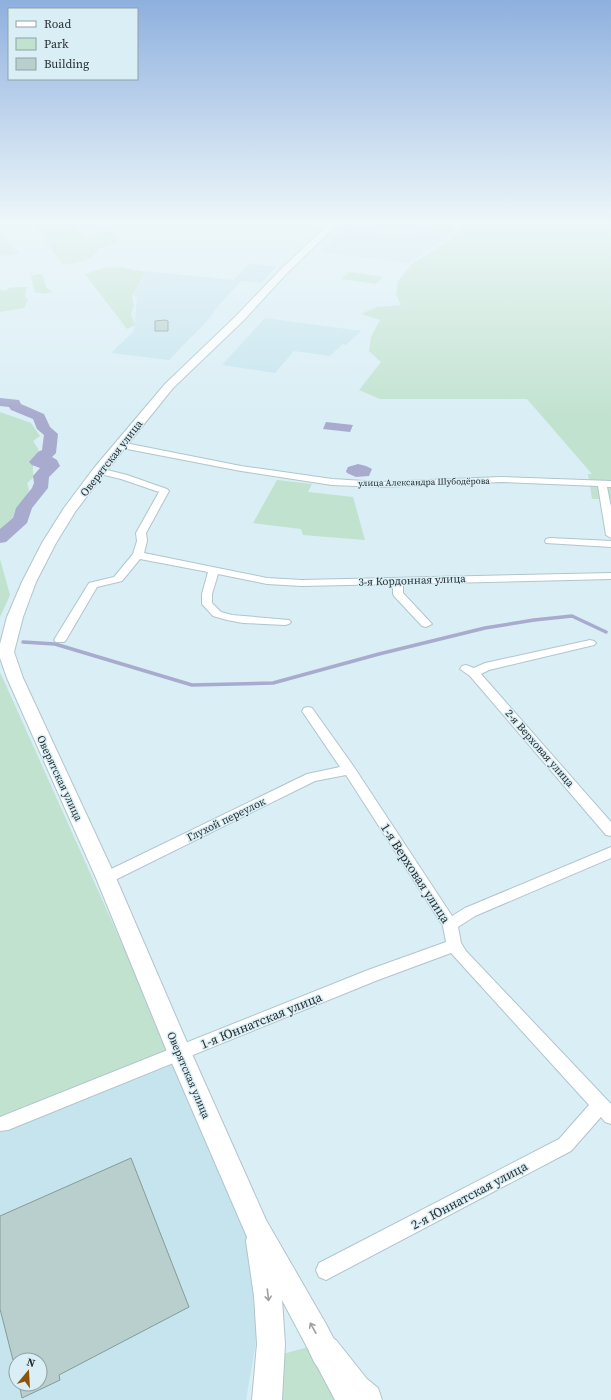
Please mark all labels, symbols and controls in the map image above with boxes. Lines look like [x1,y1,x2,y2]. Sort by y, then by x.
legend [8,8,138,80]
text: Road [44,16,71,32]
text: Park [44,36,69,52]
text: Building [44,56,89,72]
street label: Оверятская улица [77,417,146,500]
street label: улица Александра Шубодёрова [358,475,490,489]
street label: 3-я Кордонная улица [358,571,466,590]
street label: 2-я Верховая улица [502,706,578,791]
street label: Оверятская улица [33,733,86,824]
street label: Глухой переулок [184,794,268,845]
street label: 1-я Верховая улица [377,820,455,927]
street label: 1-я Юннатская улица [198,988,325,1053]
street label: Оверятская улица [163,1029,214,1121]
street label: 2-я Юннатская улица [408,1157,531,1233]
one-way arrow [264,1288,272,1301]
one-way arrow [308,1323,316,1335]
north arrow [8,1352,48,1392]
text: N [25,1355,37,1371]

